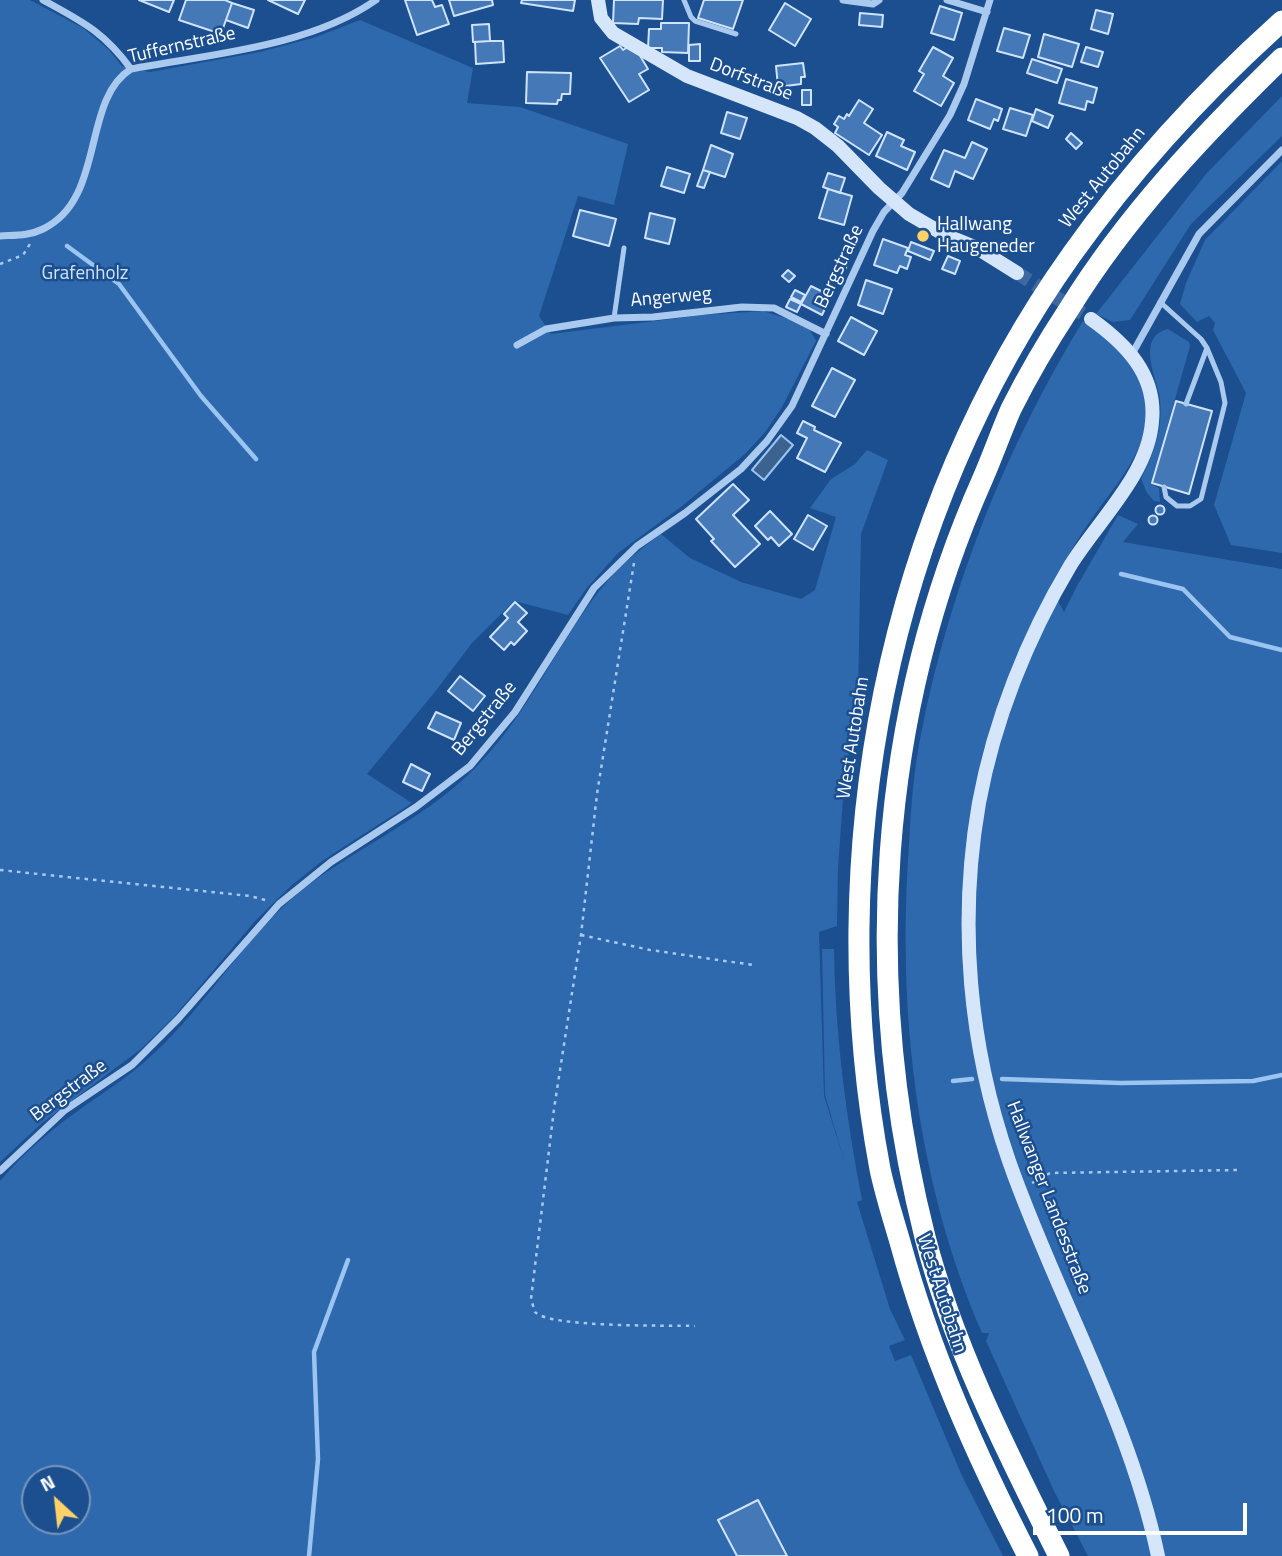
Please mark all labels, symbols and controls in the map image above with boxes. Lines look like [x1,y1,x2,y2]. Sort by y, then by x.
street label: Tuffernstraße [126,23,238,69]
street label: Dorfstraße [706,54,796,106]
street label: West Autobahn [1055,123,1151,233]
place label: Hallwang Haugeneder [937,214,1035,258]
street label: Bergstraße [811,222,869,312]
marker: Hallwang Haugeneder [915,228,931,244]
park label: Grafenholz [42,263,128,285]
street label: Angerweg [630,283,712,313]
street label: West Autobahn [833,675,875,801]
street label: Bergstraße [448,677,522,761]
street label: Bergstraße [26,1055,112,1127]
street label: Hallwanger Landesstraße [1001,1098,1095,1298]
street label: West Autobahn [911,1232,971,1356]
north arrow [21,1465,91,1535]
text: N [35,1467,60,1499]
scale bar [1037,1490,1250,1534]
text: 100 m [1046,1499,1103,1531]

